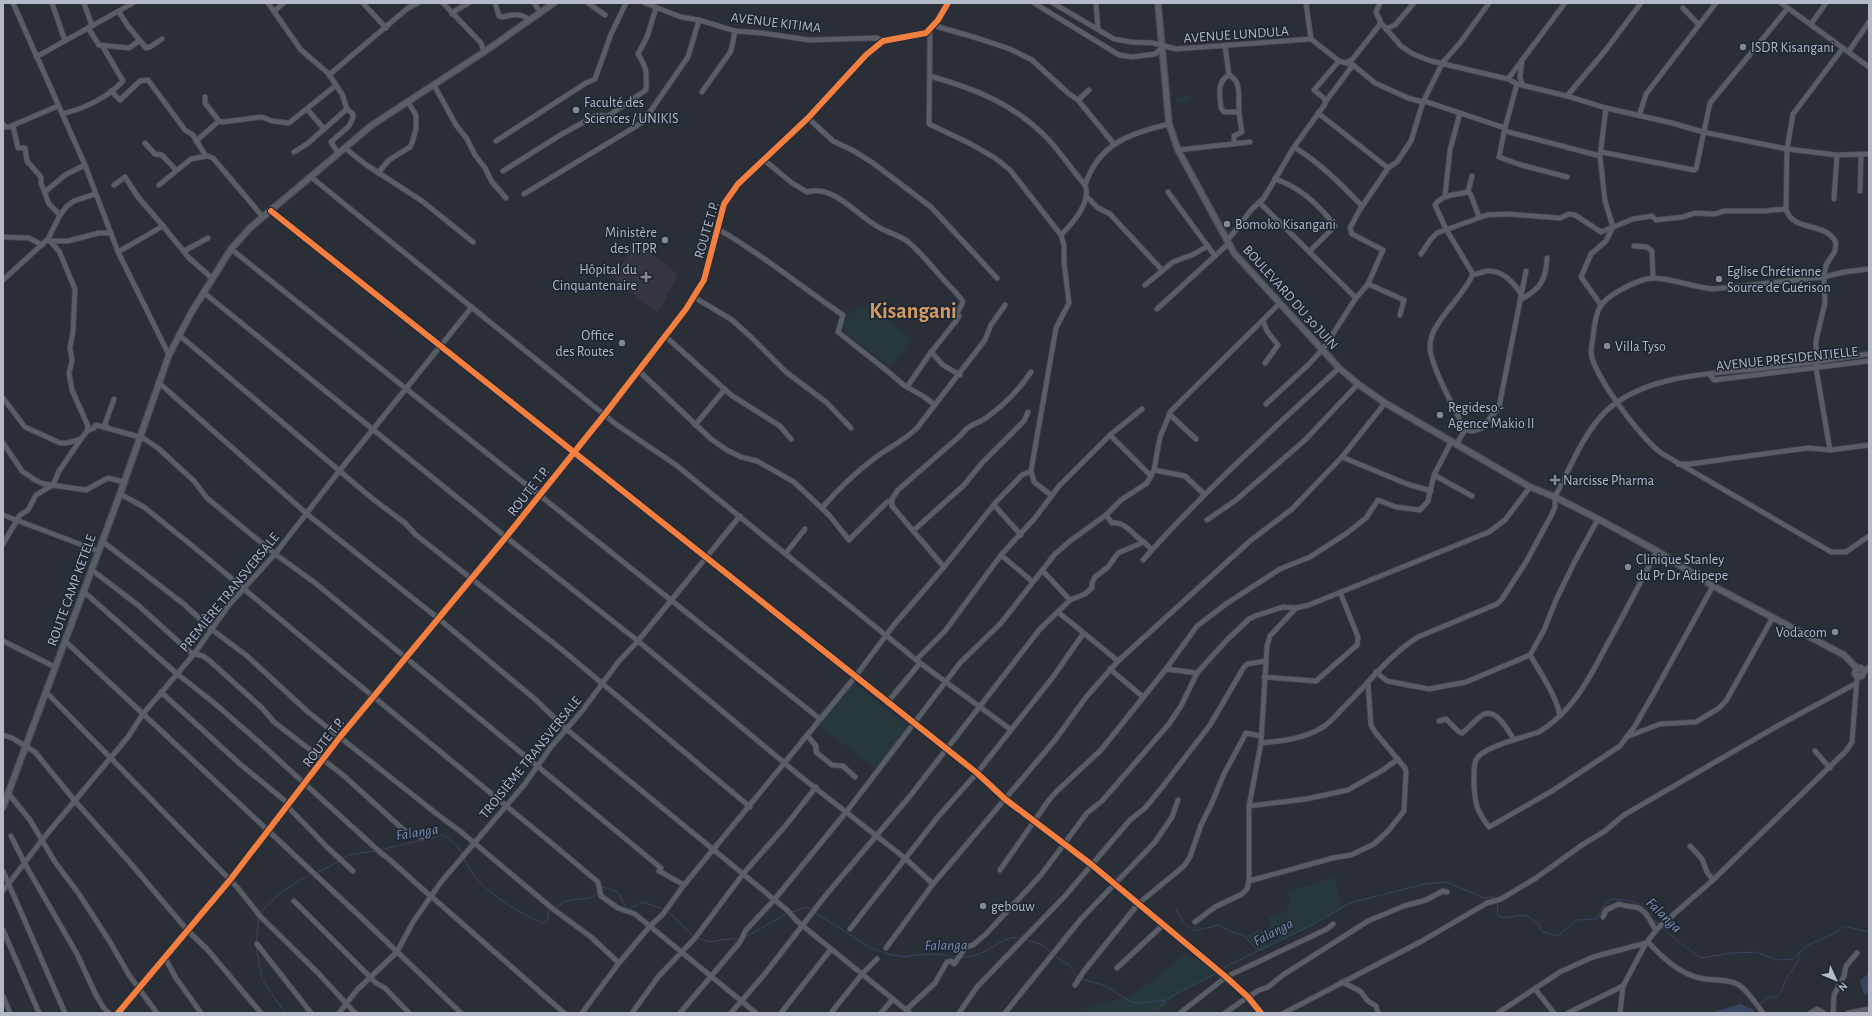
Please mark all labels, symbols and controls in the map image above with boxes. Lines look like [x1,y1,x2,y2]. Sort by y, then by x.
street label: AVENUE KITIMA [730,11,822,35]
street label: AVENUE LUNDULA [1183,24,1289,46]
place label: ISDR Kisangani [1751,41,1834,55]
marker: ISDR Kisangani [1738,42,1748,52]
place label: Faculté des Sciences / UNIKIS [584,96,679,126]
marker: Faculté des Sciences / UNIKIS [571,105,581,115]
street label: ROUTE T.P. [692,200,722,260]
place label: Bomoko Kisangani [1235,218,1336,232]
marker: Bomoko Kisangani [1222,219,1232,229]
place label: Ministère des ITPR [605,226,657,256]
marker: Ministère des ITPR [660,235,670,245]
street label: BOULEVARD DU 30 JUIN [1240,243,1340,352]
place label: Hôpital du Cinquantenaire [553,263,637,293]
place label: Eglise Chrétienne Source de Guérison [1727,265,1831,295]
marker: Hôpital du Cinquantenaire [640,271,652,283]
marker: Eglise Chrétienne Source de Guérison [1714,274,1724,284]
district label: Kisangani [869,300,957,322]
place label: Office des Routes [556,329,614,359]
marker: Office des Routes [617,338,627,348]
place label: Villa Tyso [1615,340,1666,354]
marker: Villa Tyso [1602,341,1612,351]
street label: AVENUE PRESIDENTIELLE [1715,345,1859,373]
place label: Regideso - Agence Makio II [1448,401,1535,431]
marker: Regideso - Agence Makio II [1435,410,1445,420]
street label: ROUTE T.P. [505,464,552,519]
place label: Narcisse Pharma [1563,474,1655,488]
marker: Narcisse Pharma [1550,475,1560,485]
street label: PREMIÈRE TRANSVERSALE [175,528,282,655]
street label: ROUTE CAMP KETELE [45,532,99,648]
place label: Clinique Stanley du Pr Dr Adipepe [1636,553,1728,583]
marker: Clinique Stanley du Pr Dr Adipepe [1623,562,1633,572]
place label: Vodacom [1776,626,1827,640]
marker: Vodacom [1830,627,1840,637]
street label: TROISIÈME TRANSVERSALE [475,692,584,821]
street label: ROUTE T.P. [300,715,347,770]
water label: Falanga [395,822,439,843]
water label: Falanga [1643,895,1684,936]
place label: gebouw [991,900,1035,914]
marker: gebouw [978,901,988,911]
water label: Falanga [1251,916,1296,949]
water label: Falanga [924,938,968,953]
north arrow [1816,960,1856,1000]
text: N [1836,980,1849,993]

